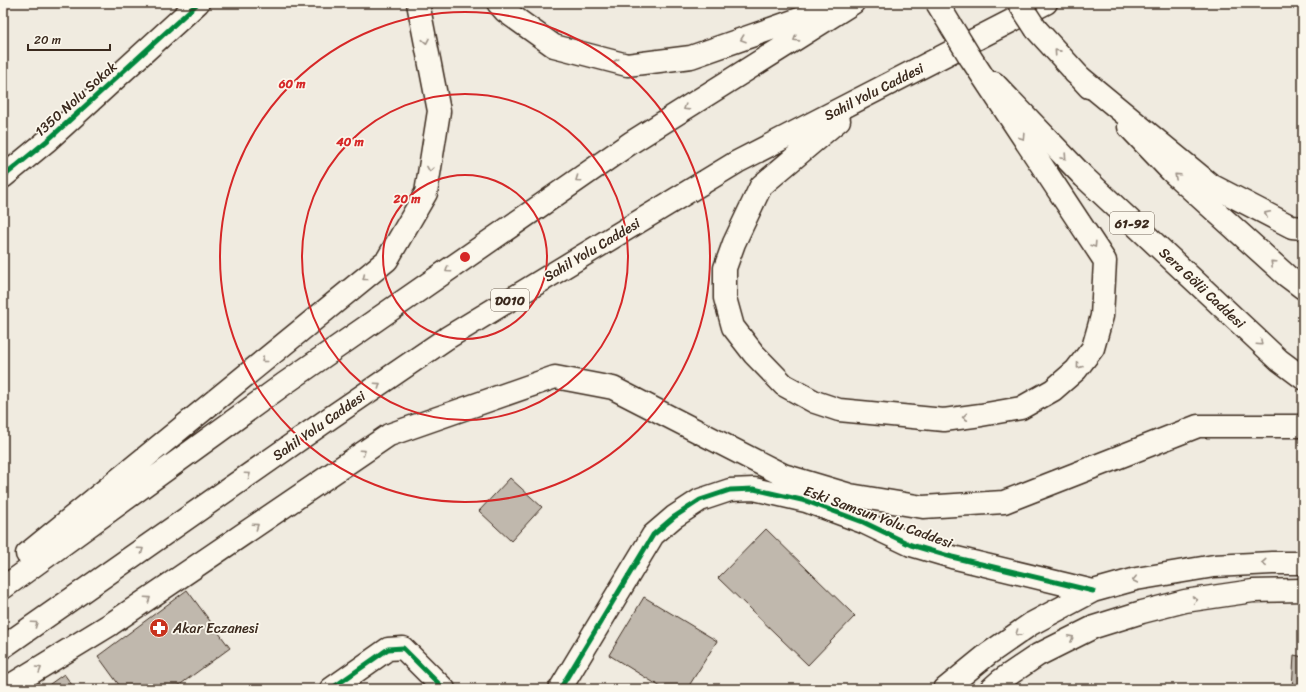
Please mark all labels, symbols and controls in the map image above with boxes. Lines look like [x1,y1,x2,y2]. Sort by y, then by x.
scale bar [28,26,110,52]
text: 20 m [34,29,61,51]
one-way arrow [739,34,746,43]
one-way arrow [793,34,800,41]
one-way arrow [421,38,429,44]
one-way arrow [1054,49,1062,57]
street label: 1350 Nolu Sokak [29,55,123,143]
street label: Sahil Yolu Caddesi [820,56,929,128]
one-way arrow [613,58,620,66]
text: 60 m [278,73,306,95]
one-way arrow [683,103,690,110]
text: 40 m [335,131,364,153]
one-way arrow [1018,132,1025,139]
one-way arrow [1059,152,1067,160]
one-way arrow [426,166,434,172]
one-way arrow [1174,173,1181,180]
one-way arrow [575,174,582,182]
text: 20 m [393,188,421,210]
street label: Sahil Yolu Caddesi [539,211,646,289]
one-way arrow [1264,211,1271,219]
road number: 61-92 [1110,212,1154,234]
one-way arrow [1089,241,1097,248]
street label: Sera Gölü Caddesi [1153,241,1252,336]
centre of rings [458,250,472,264]
one-way arrow [1270,261,1277,268]
one-way arrow [446,265,453,272]
one-way arrow [362,273,369,280]
road number: D010 [491,289,529,311]
one-way arrow [1255,338,1263,346]
one-way arrow [261,356,269,363]
one-way arrow [1077,361,1084,368]
one-way arrow [374,382,381,390]
street label: Sahil Yolu Caddesi [267,384,372,468]
one-way arrow [962,412,968,421]
one-way arrow [359,449,366,457]
one-way arrow [244,472,251,480]
street label: Eski Samsun Yolu Caddesi [800,478,957,556]
one-way arrow [252,523,259,531]
one-way arrow [137,548,144,555]
one-way arrow [1261,559,1267,568]
one-way arrow [1132,575,1139,583]
one-way arrow [1192,596,1198,605]
one-way arrow [144,597,151,604]
place label: Akar Eczanesi [172,616,259,641]
pharmacy icon: Akar Eczanesi [148,617,170,639]
one-way arrow [31,621,38,629]
one-way arrow [1015,628,1022,636]
one-way arrow [1067,635,1074,643]
one-way arrow [35,666,42,673]

